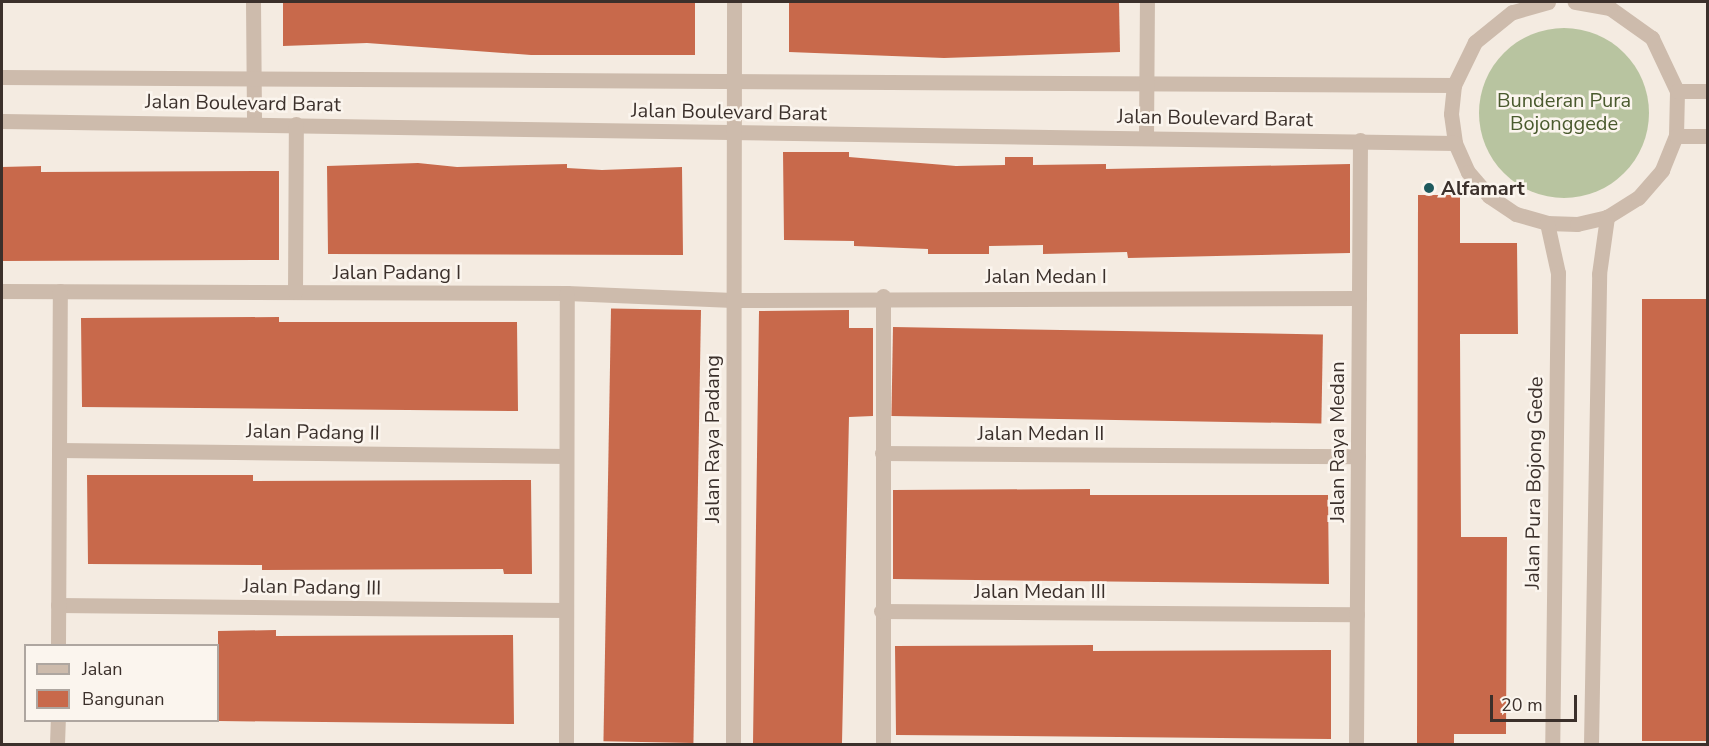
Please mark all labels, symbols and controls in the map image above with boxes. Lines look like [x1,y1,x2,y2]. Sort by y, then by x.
street label: Jalan Boulevard Barat [145,89,341,117]
park label: Bunderan Pura Bojonggede [1497,89,1631,136]
street label: Jalan Boulevard Barat [631,98,827,126]
street label: Jalan Boulevard Barat [1117,104,1313,132]
place label: Alfamart [1441,176,1525,200]
marker: Alfamart [1422,181,1436,195]
street label: Jalan Padang I [333,260,461,284]
street label: Jalan Medan I [985,264,1107,288]
street label: Jalan Raya Padang [700,355,724,523]
street label: Jalan Raya Medan [1325,361,1349,523]
street label: Jalan Pura Bojong Gede [1520,376,1548,590]
street label: Jalan Padang II [246,419,380,445]
street label: Jalan Medan II [978,421,1104,445]
street label: Jalan Padang III [242,574,382,600]
street label: Jalan Medan III [974,579,1106,603]
legend [24,644,219,722]
text: Jalan [82,657,122,681]
scale bar [1493,683,1580,721]
text: Bangunan [82,687,165,711]
text: 20 m [1501,693,1543,717]

